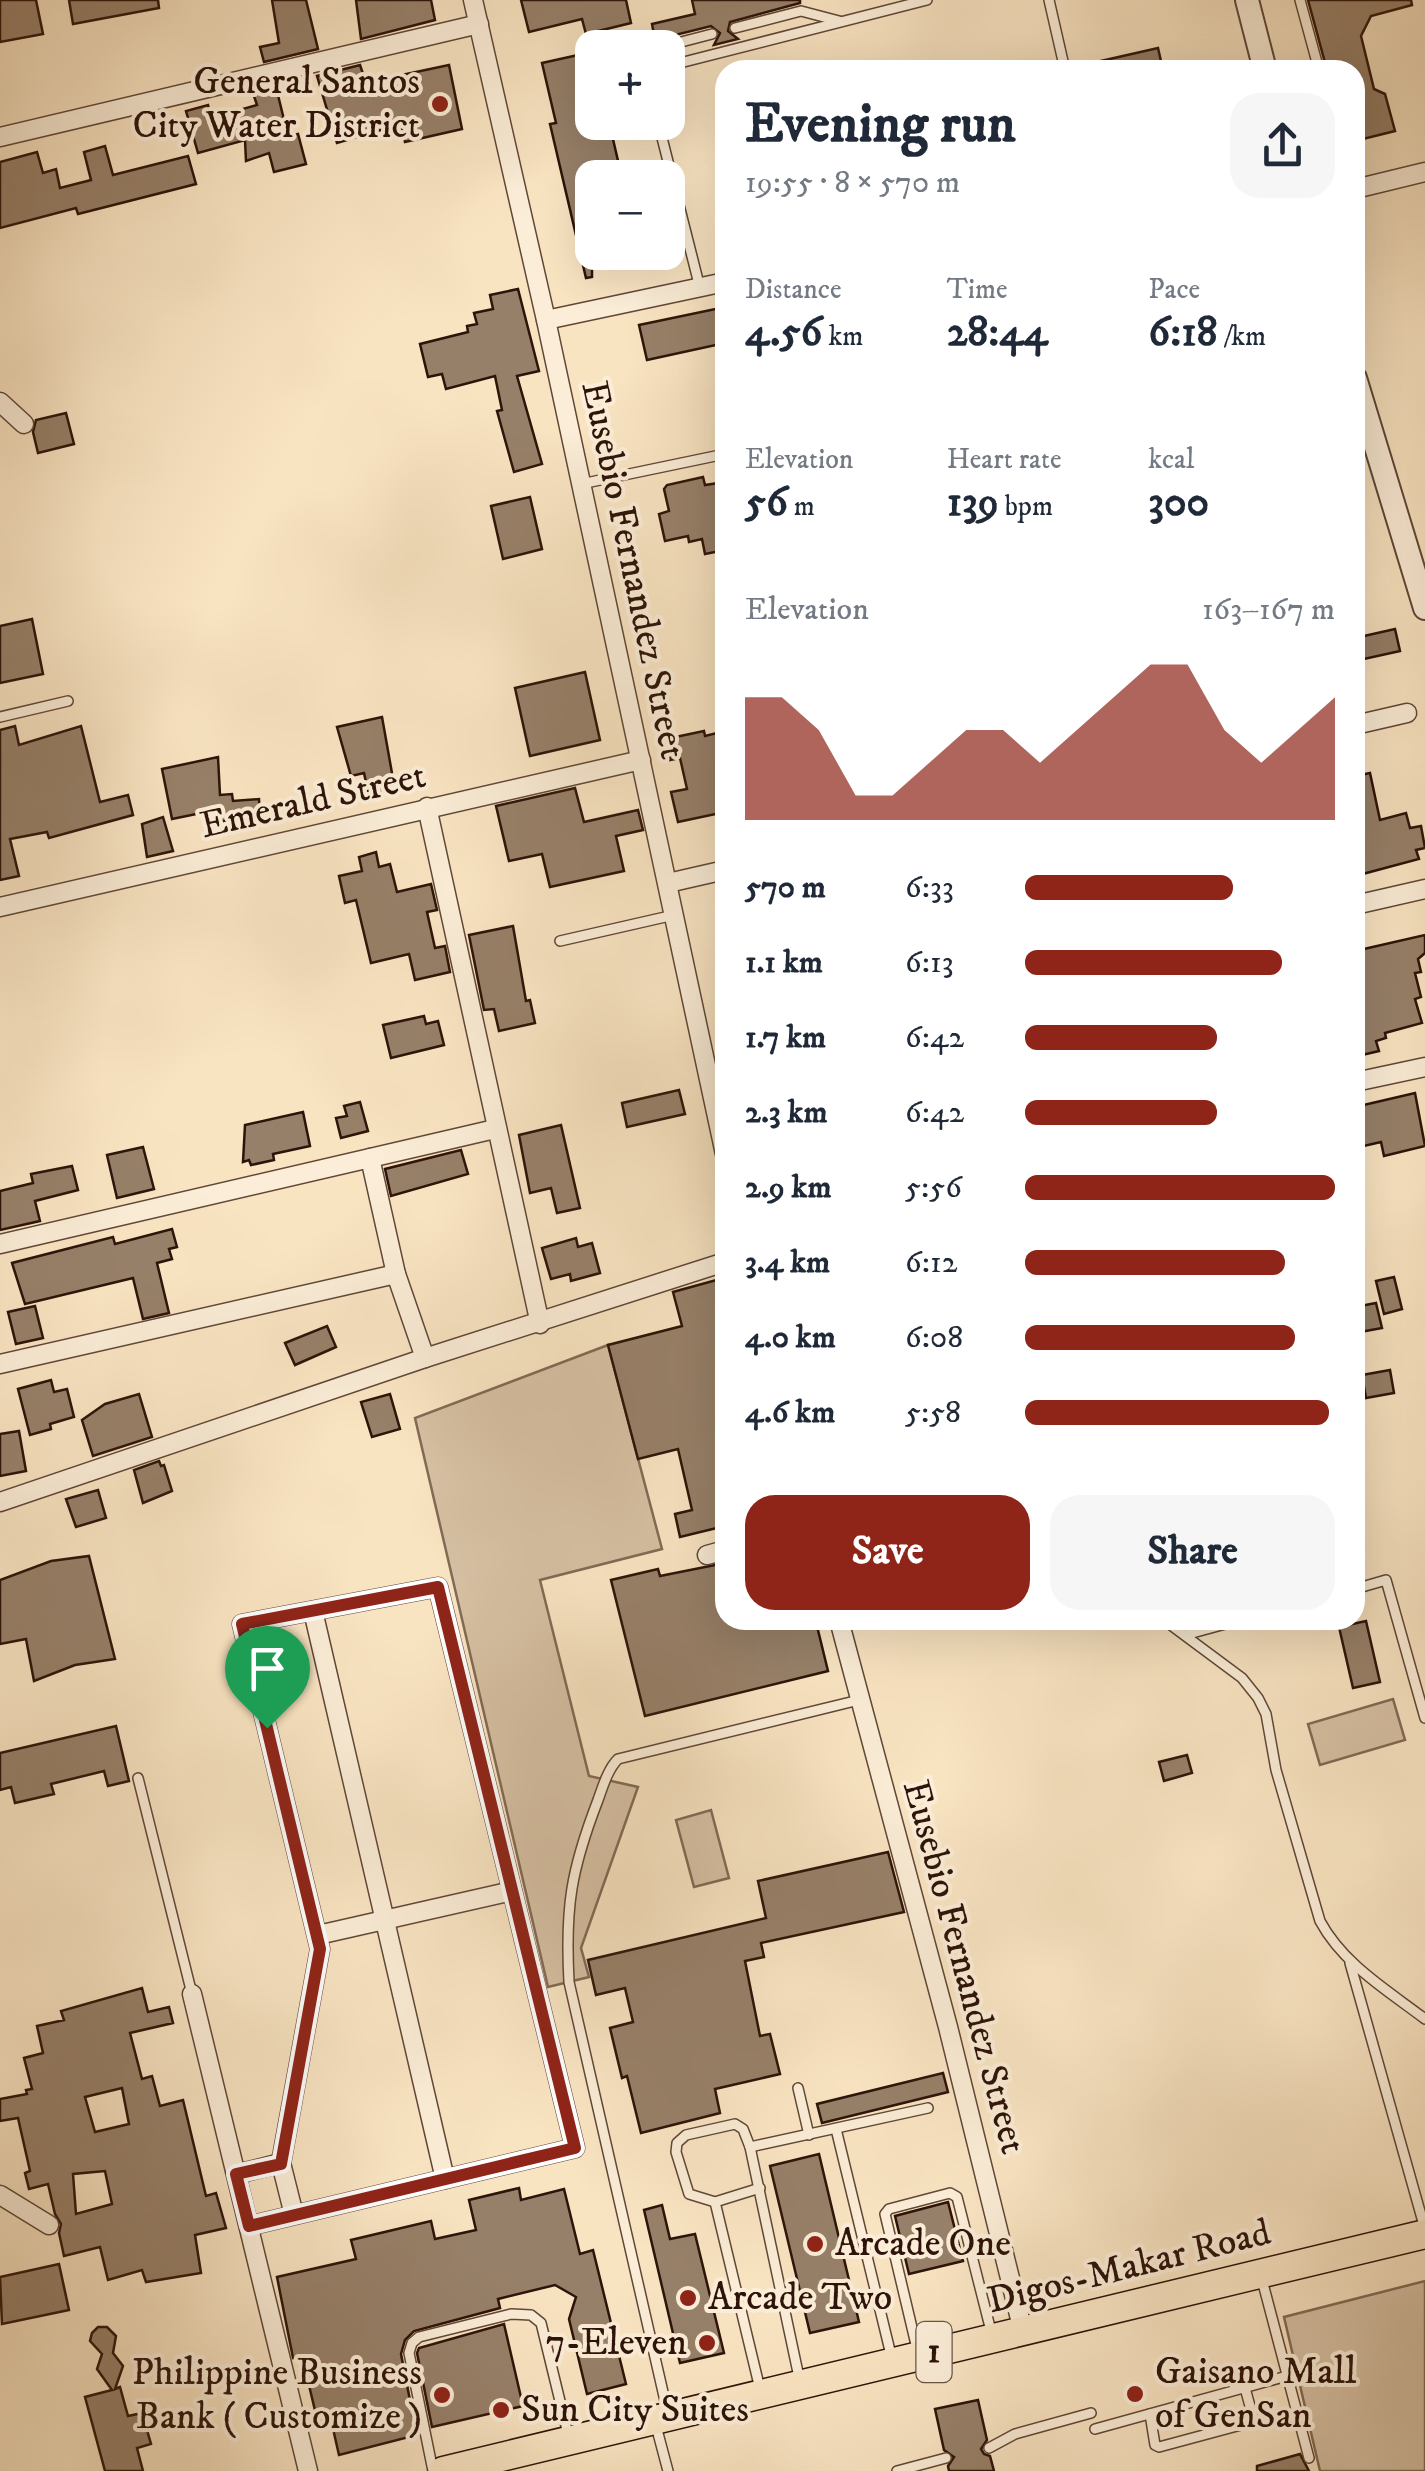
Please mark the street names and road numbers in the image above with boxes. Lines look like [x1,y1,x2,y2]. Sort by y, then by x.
street label: Eusebio Fernandez Street [569,377,697,763]
street label: Emerald Street [196,752,430,850]
street label: Eusebio Fernandez Street [891,1775,1037,2159]
street label: Digos-Makar Road [982,2209,1276,2325]
road number: 1 [916,2322,952,2382]

